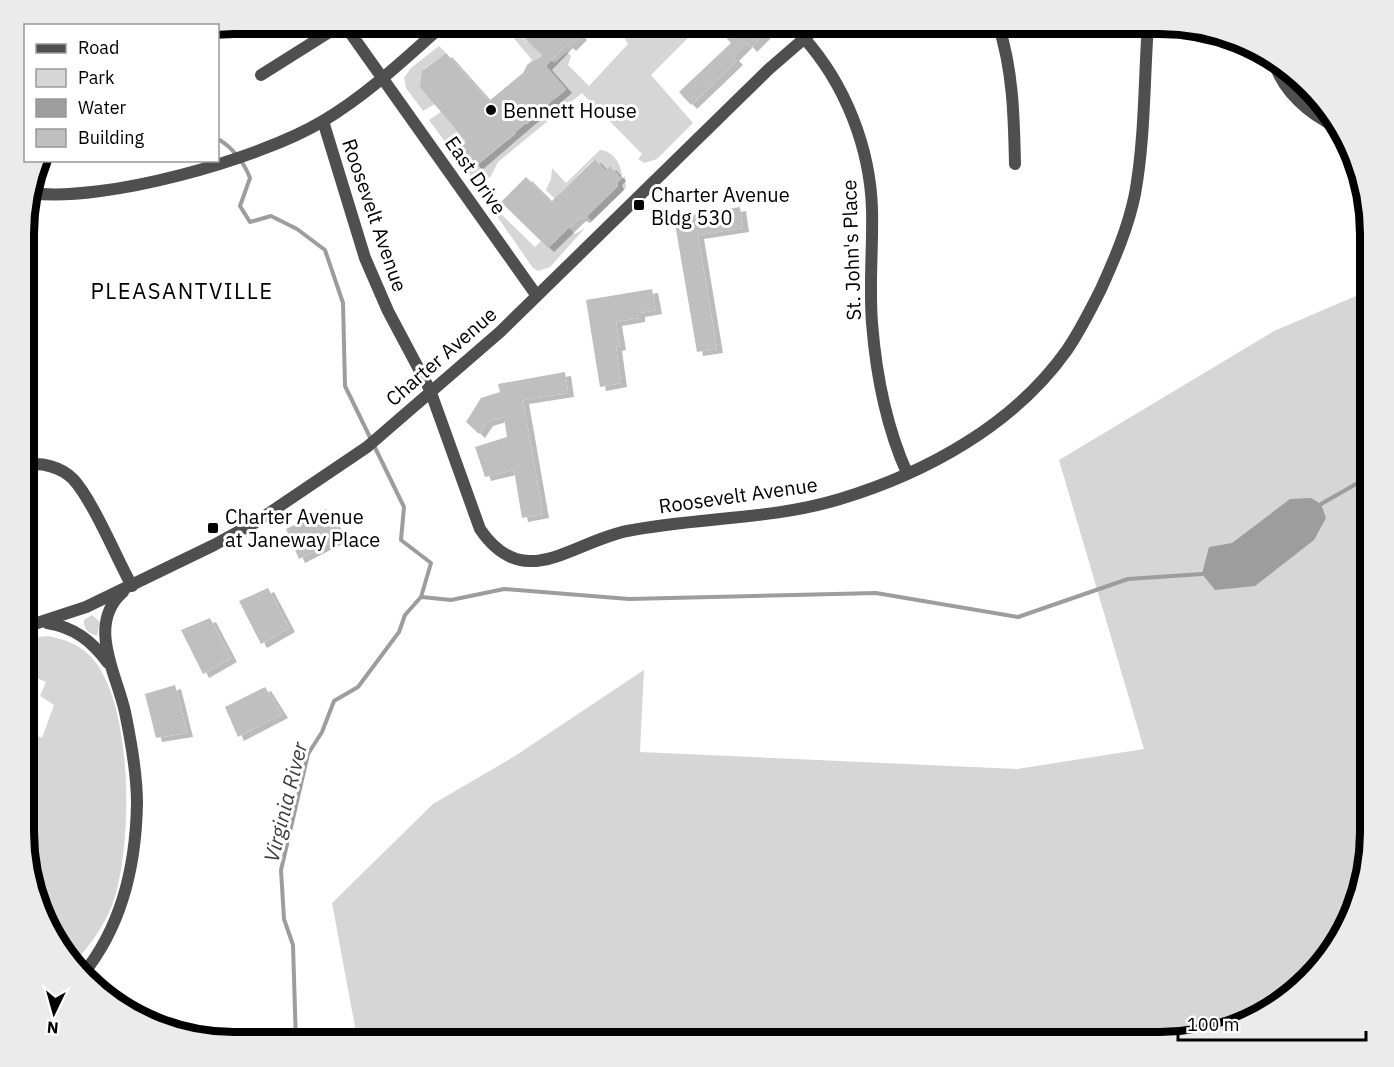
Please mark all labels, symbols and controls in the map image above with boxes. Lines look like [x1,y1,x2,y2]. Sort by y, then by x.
legend [24,24,219,162]
text: Road [78,36,119,59]
text: Park [78,66,115,89]
text: Water [78,96,127,119]
place label: Bennett House [503,97,637,124]
marker: Bennett House [484,103,498,117]
text: Building [78,126,145,149]
street label: East Drive [439,130,513,220]
street label: Roosevelt Avenue [336,135,414,295]
street label: St. John's Place [835,179,867,321]
place label: Charter Avenue Bldg 530 [651,181,790,231]
marker: Charter Avenue Bldg 530 [632,198,646,212]
district label: PLEASANTVILLE [91,276,273,305]
street label: Charter Avenue [380,300,502,412]
street label: Roosevelt Avenue [657,470,819,520]
place label: Charter Avenue at Janeway Place [225,503,380,553]
marker: Charter Avenue at Janeway Place [206,521,220,535]
water label: Virginia River [257,738,314,865]
north arrow [24,983,84,1043]
scale bar [1178,1004,1366,1042]
text: 100 m [1187,1013,1239,1036]
text: N [46,1017,59,1038]

